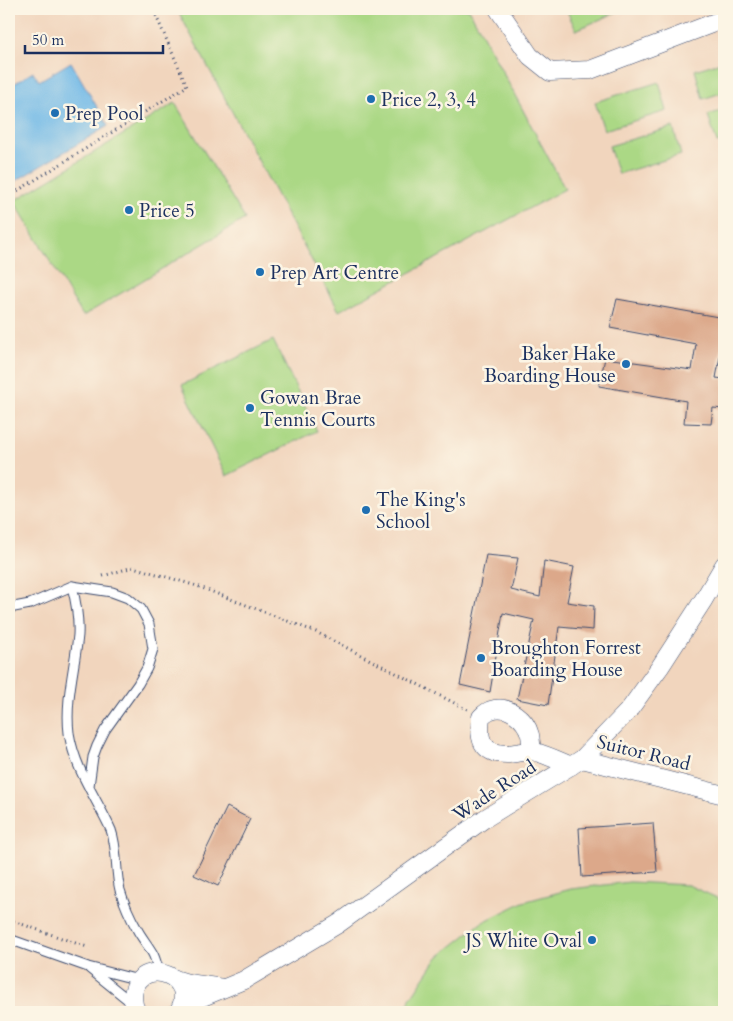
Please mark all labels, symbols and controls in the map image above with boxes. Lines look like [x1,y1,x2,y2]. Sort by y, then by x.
scale bar [25,22,162,54]
text: 50 m [32,30,64,50]
place label: Price 2, 3, 4 [381,87,476,113]
marker: Price 2, 3, 4 [365,93,377,105]
place label: Prep Pool [65,101,144,127]
marker: Prep Pool [49,107,61,119]
place label: Price 5 [139,198,195,224]
marker: Price 5 [123,204,135,216]
place label: Prep Art Centre [270,260,399,286]
marker: Prep Art Centre [254,266,266,278]
place label: Baker Hake Boarding House [484,341,616,389]
marker: Baker Hake Boarding House [620,358,632,370]
place label: Gowan Brae Tennis Courts [260,385,375,433]
marker: Gowan Brae Tennis Courts [244,402,256,414]
place label: The King's School [376,487,466,535]
marker: The King's School [360,504,372,516]
place label: Broughton Forrest Boarding House [491,635,641,683]
marker: Broughton Forrest Boarding House [475,652,487,664]
street label: Suitor Road [594,729,693,777]
street label: Wade Road [447,754,541,828]
place label: JS White Oval [462,928,582,954]
marker: JS White Oval [586,934,598,946]

